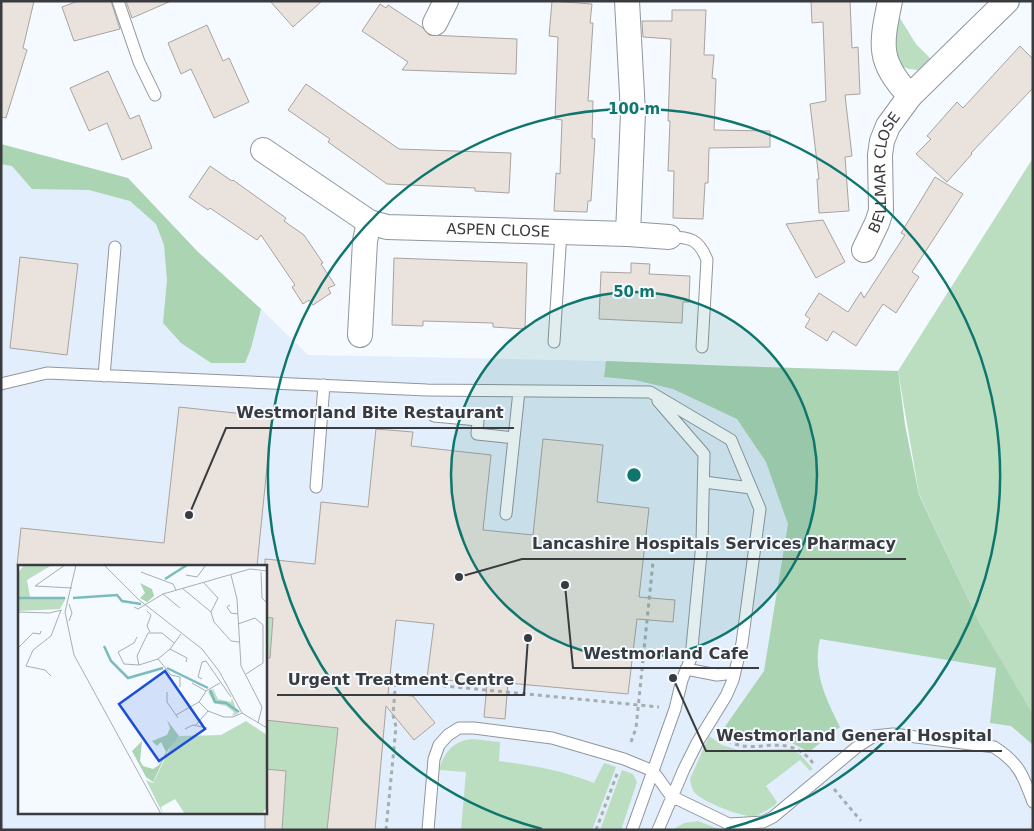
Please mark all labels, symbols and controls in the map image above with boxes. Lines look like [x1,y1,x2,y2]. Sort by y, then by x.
text: 100 m [608,100,660,118]
street label: BELLMAR CLOSE [865,108,904,236]
street label: ASPEN CLOSE [446,220,550,241]
text: 50 m [613,283,655,301]
callout: Westmorland Bite Restaurant [226,397,514,428]
text: Westmorland Bite Restaurant [236,403,504,422]
centre of rings [625,466,643,484]
callout: Lancashire Hospitals Services Pharmacy [522,528,906,559]
text: Lancashire Hospitals Services Pharmacy [532,534,897,553]
inset map [18,565,266,814]
callout: Westmorland Cafe [573,637,759,668]
text: Westmorland Cafe [583,644,749,663]
callout: Urgent Treatment Centre [277,664,524,695]
text: Urgent Treatment Centre [288,670,514,689]
callout: Westmorland General Hospital [706,720,1002,751]
text: Westmorland General Hospital [716,726,992,745]

